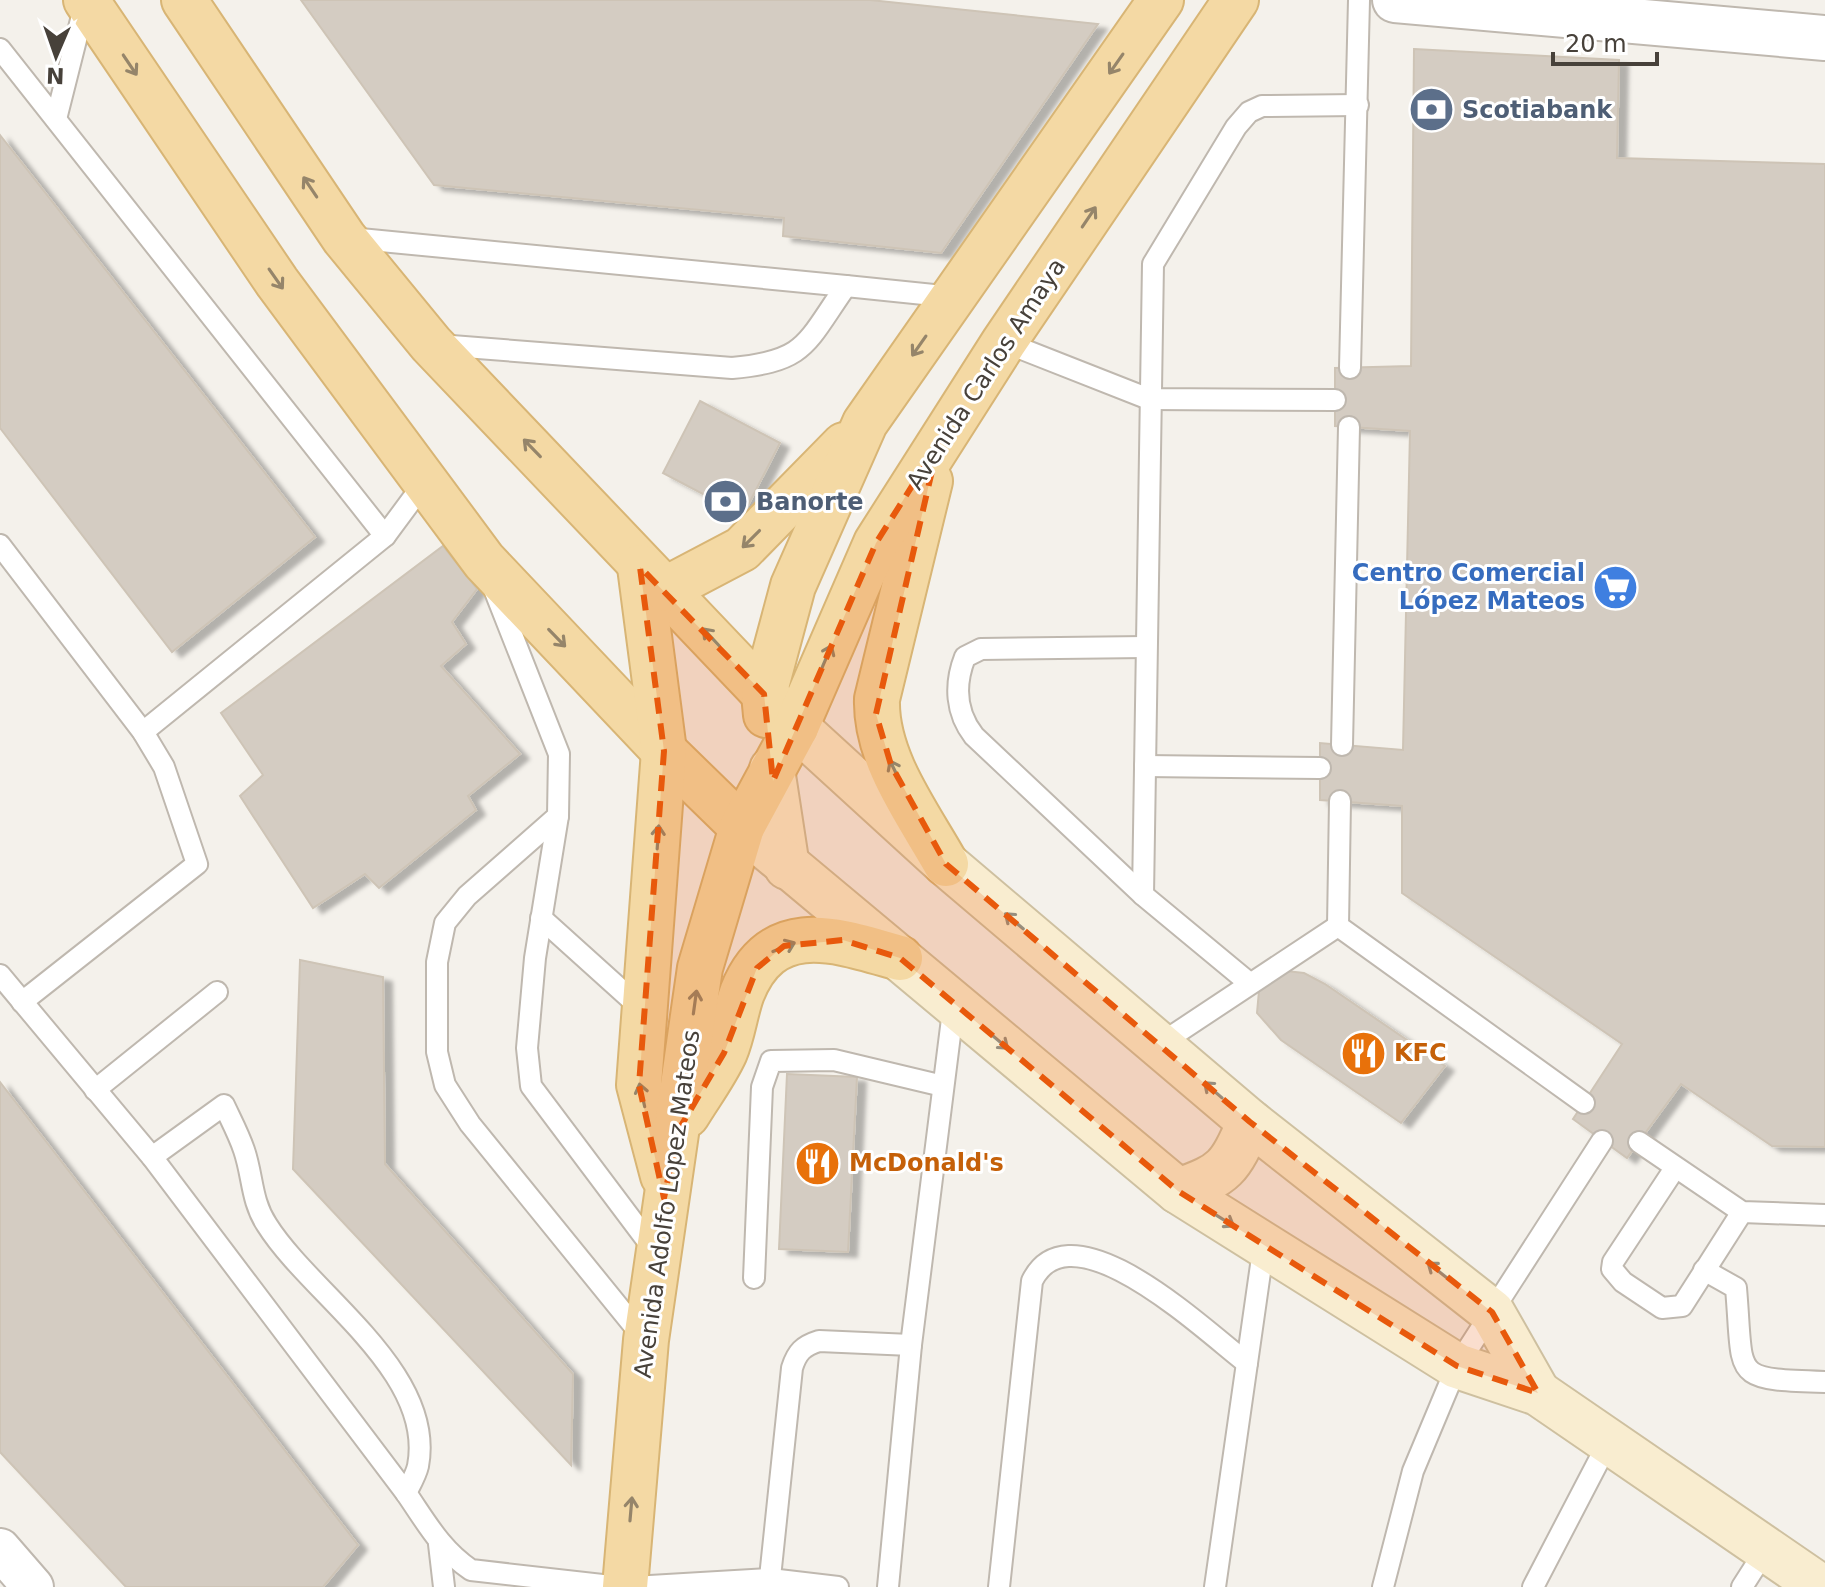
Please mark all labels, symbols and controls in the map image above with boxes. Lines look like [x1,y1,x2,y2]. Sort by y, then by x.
north arrow [16,16,96,96]
scale bar [1553,16,1657,66]
text: 20 m [1565,30,1627,58]
one-way arrow [1108,52,1124,74]
one-way arrow [122,53,138,75]
text: N [46,63,65,88]
bank icon: Scotiabank [1407,86,1455,134]
place label: Scotiabank [1462,96,1613,124]
one-way arrow [301,176,318,198]
one-way arrow [1080,207,1097,229]
street label: Avenida Carlos Amaya [901,253,1071,495]
one-way arrow [268,268,284,290]
one-way arrow [911,334,927,356]
one-way arrow [523,439,542,458]
bank icon: Banorte [701,478,749,526]
place label: Banorte [756,488,864,516]
one-way arrow [742,529,761,548]
place label: Centro Comercial López Mateos [1352,559,1585,615]
supermarket icon: Centro Comercial López Mateos [1592,563,1640,611]
one-way arrow [701,627,720,647]
one-way arrow [547,628,566,648]
one-way arrow [820,644,835,668]
one-way arrow [887,759,902,783]
one-way arrow [651,824,666,851]
one-way arrow [1005,912,1025,930]
one-way arrow [772,939,796,954]
one-way arrow [688,990,703,1015]
street label: Avenida Adolfo Lopez Mateos [629,1028,705,1380]
restaurant icon: KFC [1339,1029,1387,1077]
one-way arrow [988,1032,1009,1050]
place label: KFC [1394,1039,1447,1067]
one-way arrow [1203,1081,1223,1099]
one-way arrow [634,1083,649,1109]
restaurant icon: McDonald's [794,1139,842,1187]
place label: McDonald's [849,1149,1004,1177]
one-way arrow [1212,1212,1235,1228]
one-way arrow [1427,1261,1448,1278]
one-way arrow [624,1496,639,1523]

